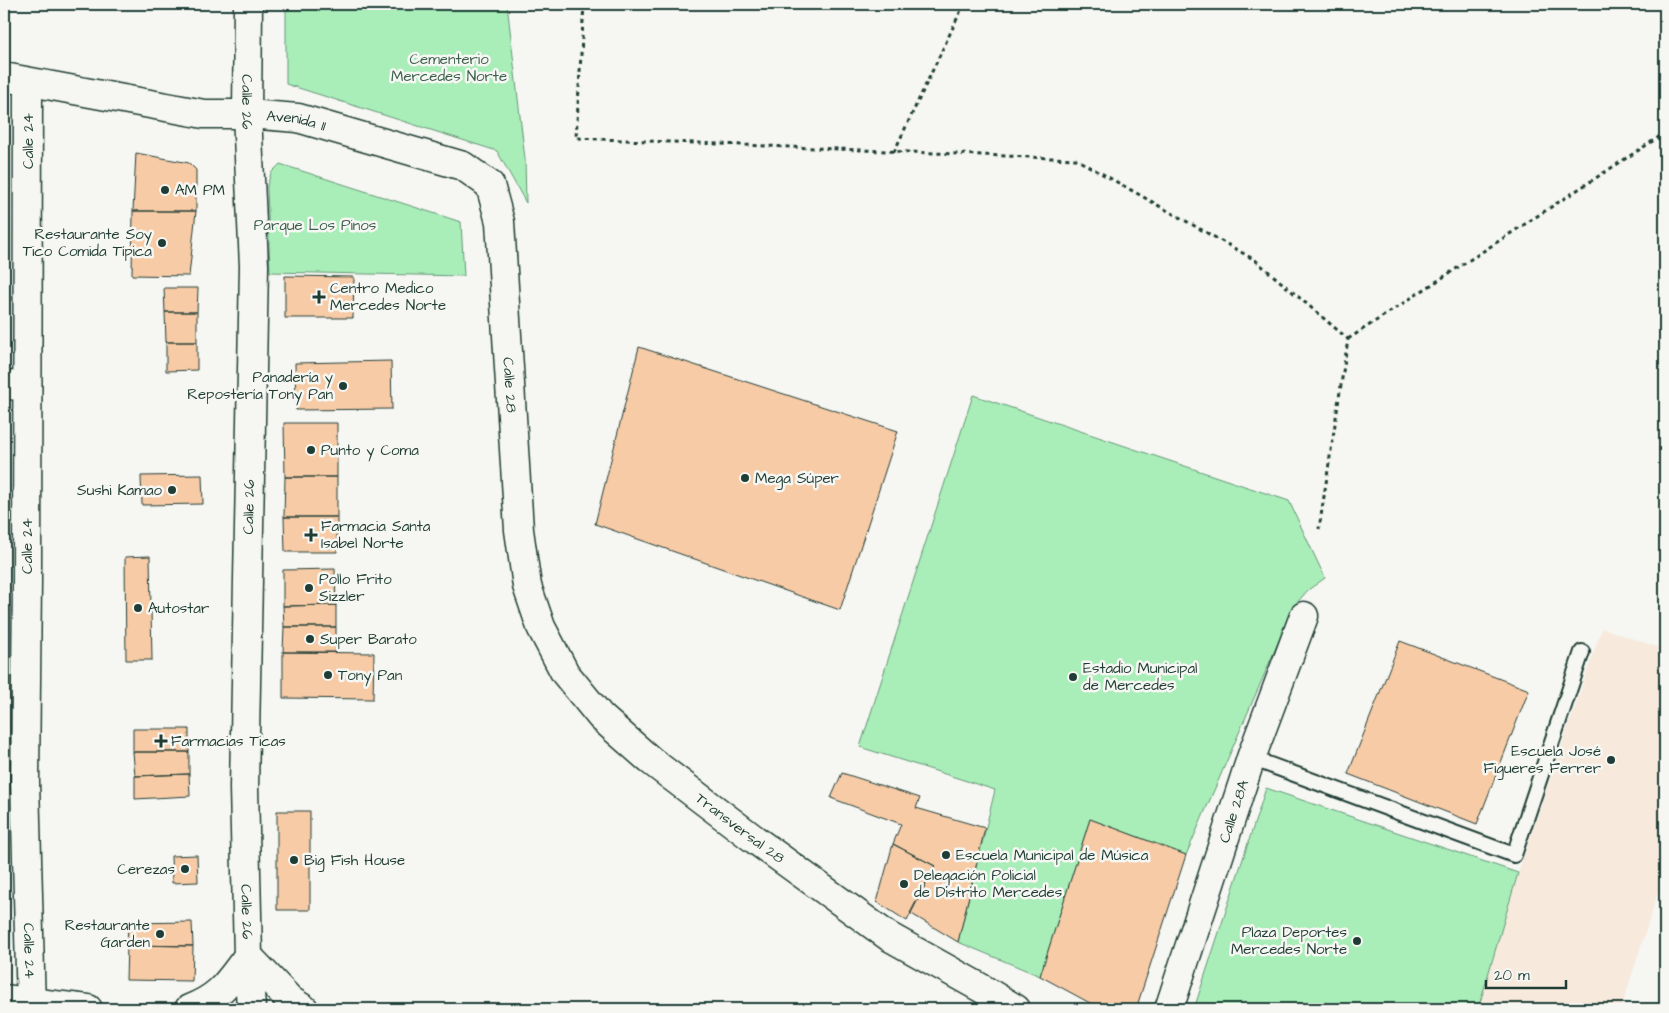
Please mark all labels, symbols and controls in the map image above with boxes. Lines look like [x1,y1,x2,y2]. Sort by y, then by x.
park label: Cementerio Mercedes Norte [391,49,507,87]
street label: Calle 26 [236,74,258,131]
street label: Avenida 11 [265,105,329,136]
street label: Calle 24 [18,113,39,169]
place label: AM PM [175,180,225,201]
marker: AM PM [159,184,171,196]
park label: Parque Los Pinos [254,215,377,236]
place label: Restaurante Soy Tico Comida Típica [23,224,152,262]
marker: Restaurante Soy Tico Comida Típica [156,237,168,249]
place label: Centro Medico Mercedes Norte [330,278,446,316]
marker: Centro Medico Mercedes Norte [312,290,326,304]
street label: Calle 28 [498,357,522,414]
place label: Panadería y Repostería Tony Pan [187,367,333,406]
marker: Panadería y Repostería Tony Pan [337,380,349,392]
place label: Punto y Coma [321,440,419,462]
marker: Punto y Coma [305,444,317,456]
place label: Mega Súper [755,468,839,490]
marker: Mega Súper [739,472,751,484]
street label: Calle 26 [238,479,260,535]
place label: Sushi Kamao [77,480,163,501]
marker: Sushi Kamao [166,484,178,496]
place label: Farmacia Santa Isabel Norte [321,516,431,554]
street label: Calle 24 [17,518,38,574]
marker: Farmacia Santa Isabel Norte [305,529,317,541]
place label: Pollo Frito Sizzler [319,569,392,607]
marker: Pollo Frito Sizzler [303,582,315,594]
place label: Autostar [148,598,209,619]
marker: Autostar [132,602,144,614]
place label: Super Barato [320,629,417,650]
marker: Super Barato [304,633,316,645]
place label: Estadio Municipal de Mercedes [1083,658,1197,696]
place label: Tony Pan [338,665,403,687]
marker: Tony Pan [322,669,334,681]
marker: Estadio Municipal de Mercedes [1067,671,1079,683]
place label: Farmacias Ticas [171,731,286,752]
marker: Farmacias Ticas [155,735,167,747]
place label: Escuela José Figueres Ferrer [1484,741,1601,780]
marker: Escuela José Figueres Ferrer [1605,754,1617,766]
street label: Calle 28A [1214,777,1254,845]
street label: Transversal 28 [691,788,789,868]
place label: Escuela Municipal de Música [956,845,1149,866]
marker: Escuela Municipal de Música [940,849,952,861]
place label: Big Fish House [304,850,405,872]
marker: Big Fish House [288,854,300,866]
place label: Cerezas [117,859,175,880]
marker: Cerezas [179,863,191,875]
place label: Delegación Policial de Distrito Mercedes [914,865,1063,903]
marker: Delegación Policial de Distrito Mercedes [898,878,910,890]
street label: Calle 26 [236,884,258,940]
place label: Restaurante Garden [65,915,150,953]
place label: Plaza Deportes Mercedes Norte [1231,922,1347,960]
street label: Calle 24 [18,923,41,979]
marker: Restaurante Garden [154,928,166,940]
marker: Plaza Deportes Mercedes Norte [1351,935,1363,947]
scale bar [1486,958,1566,990]
text: 20 m [1494,965,1530,986]

